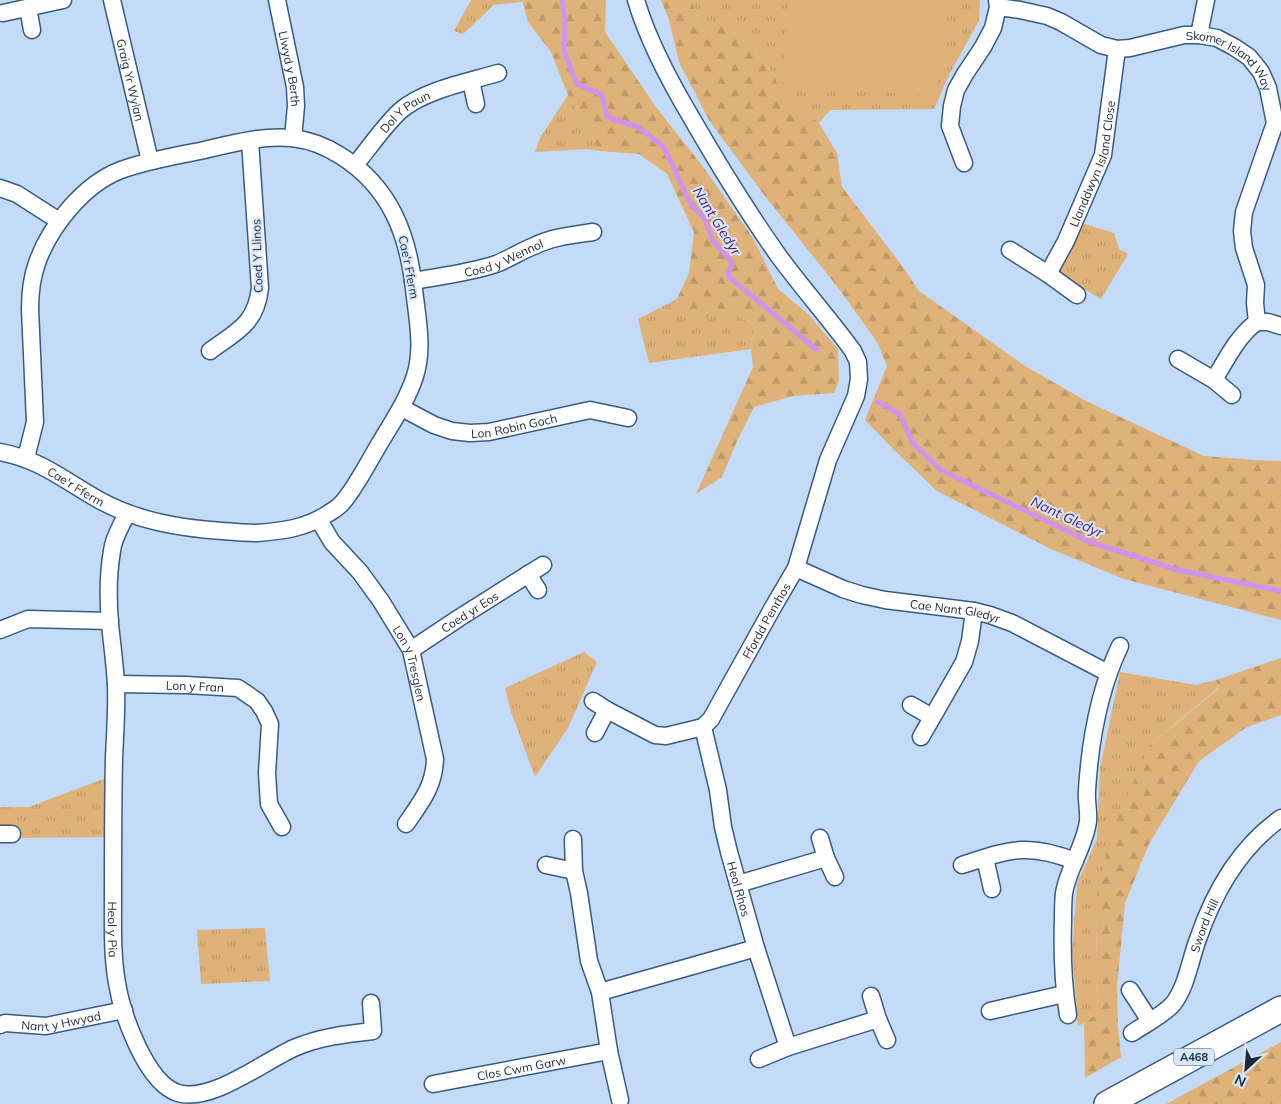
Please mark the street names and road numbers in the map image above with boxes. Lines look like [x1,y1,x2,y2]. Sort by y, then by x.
street label: Skomer Island Way [1186,28,1276,94]
street label: Llwyd y Berth [276,29,304,107]
street label: Graig Yr Wylan [114,37,148,122]
street label: Dol Y Paun [376,87,432,136]
street label: Llanddwyn Island Close [1066,100,1118,229]
street label: Coed Y Llinos [248,219,266,293]
street label: Cae'r Fferm [396,234,422,300]
street label: Coed y Wennol [463,235,545,280]
street label: Lon Robin Goch [471,410,558,440]
street label: Cae'r Fferm [45,463,107,509]
street label: Ffordd Penrhos [739,580,793,661]
street label: Coed yr Eos [438,588,501,636]
street label: Cae Nant Gledyr [909,596,1003,626]
street label: Lon y Tresglen [390,622,430,702]
street label: Lon y Fran [166,677,224,695]
street label: Heol Rhos [724,859,754,918]
street label: Sword Hill [1186,896,1221,954]
street label: Heol y Pia [105,901,121,958]
street label: Nant y Hwyad [21,1007,102,1034]
road number: A468 [1174,1048,1214,1066]
street label: Clos Cwm Garw [476,1052,568,1083]

